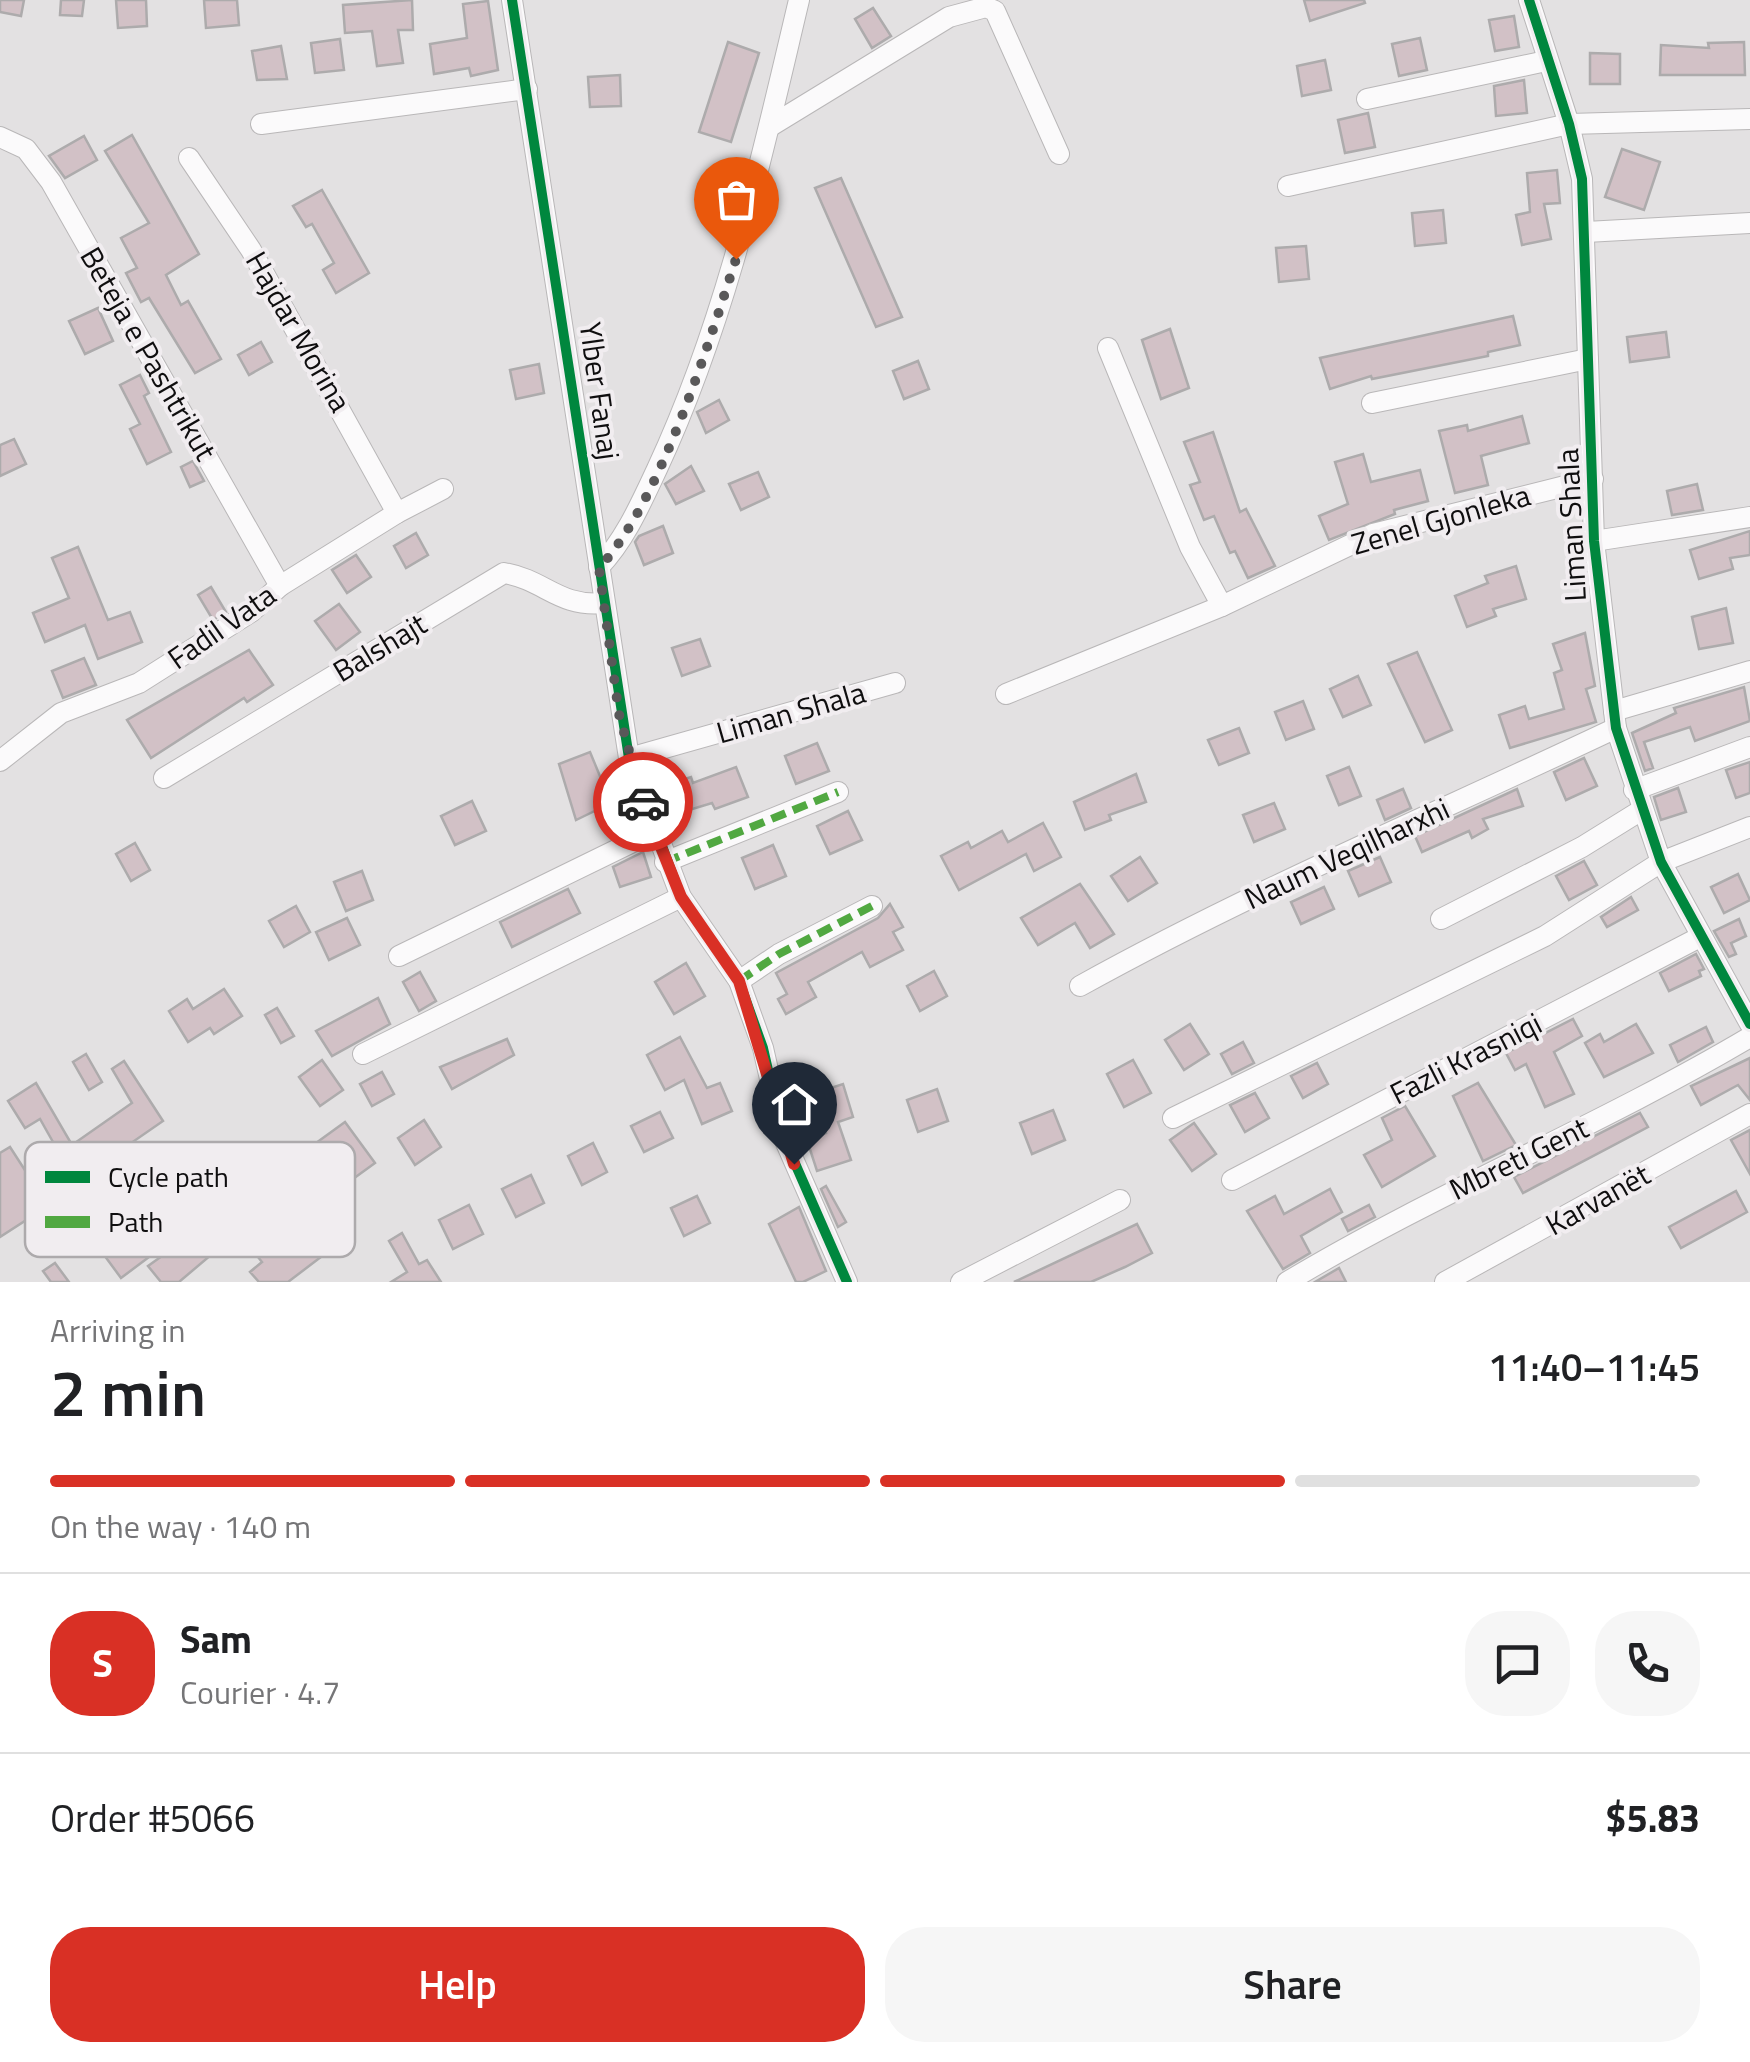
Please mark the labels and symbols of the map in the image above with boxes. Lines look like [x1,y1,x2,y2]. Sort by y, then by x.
pin [694,157,779,260]
street label: Beteja e Pashtrikut [69,238,229,469]
street label: Hajdar Morina [234,243,363,420]
street label: Ylber Fanaj [568,319,632,463]
street label: Liman Shala [1544,447,1598,603]
street label: Zenel Gjonleka [1346,472,1536,567]
street label: Fadil Vata [158,572,285,680]
street label: Balshajt [324,601,436,693]
street label: Liman Shala [711,669,871,755]
courier [593,752,693,852]
street label: Naum Veqilharxhi [1236,785,1457,921]
street label: Fazli Krasniqi [1382,1000,1549,1116]
pin [752,1062,837,1165]
street label: Mbreti Gent [1441,1104,1596,1212]
legend [25,1142,355,1257]
street label: Karvanët [1537,1151,1659,1247]
text: Cycle path [108,1155,229,1198]
text: Path [108,1200,163,1243]

